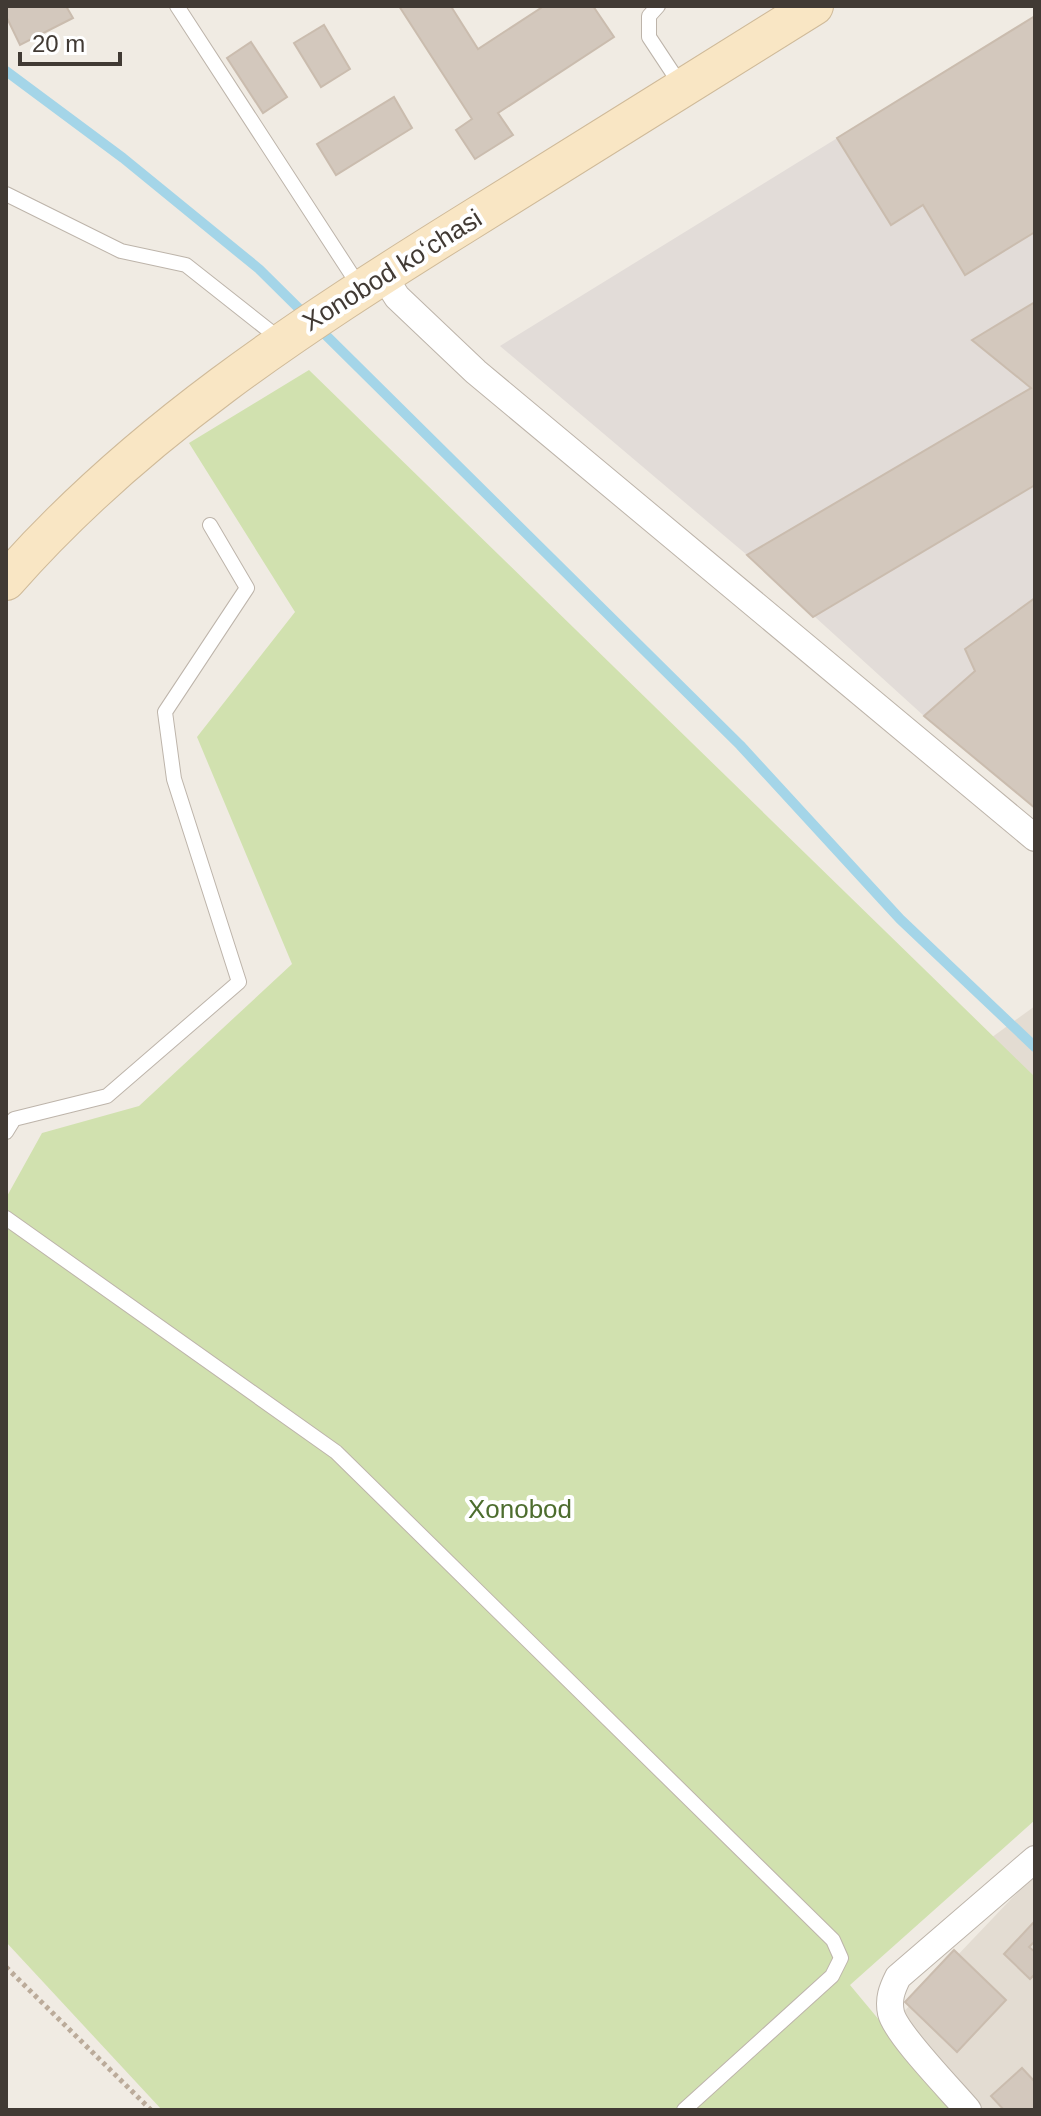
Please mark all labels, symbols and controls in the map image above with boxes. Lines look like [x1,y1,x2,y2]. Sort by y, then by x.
scale bar [20,16,120,66]
text: 20 m [32,30,85,57]
street label: Xonobod koʻchasi [297,203,487,337]
park label: Xonobod [468,1494,572,1524]

